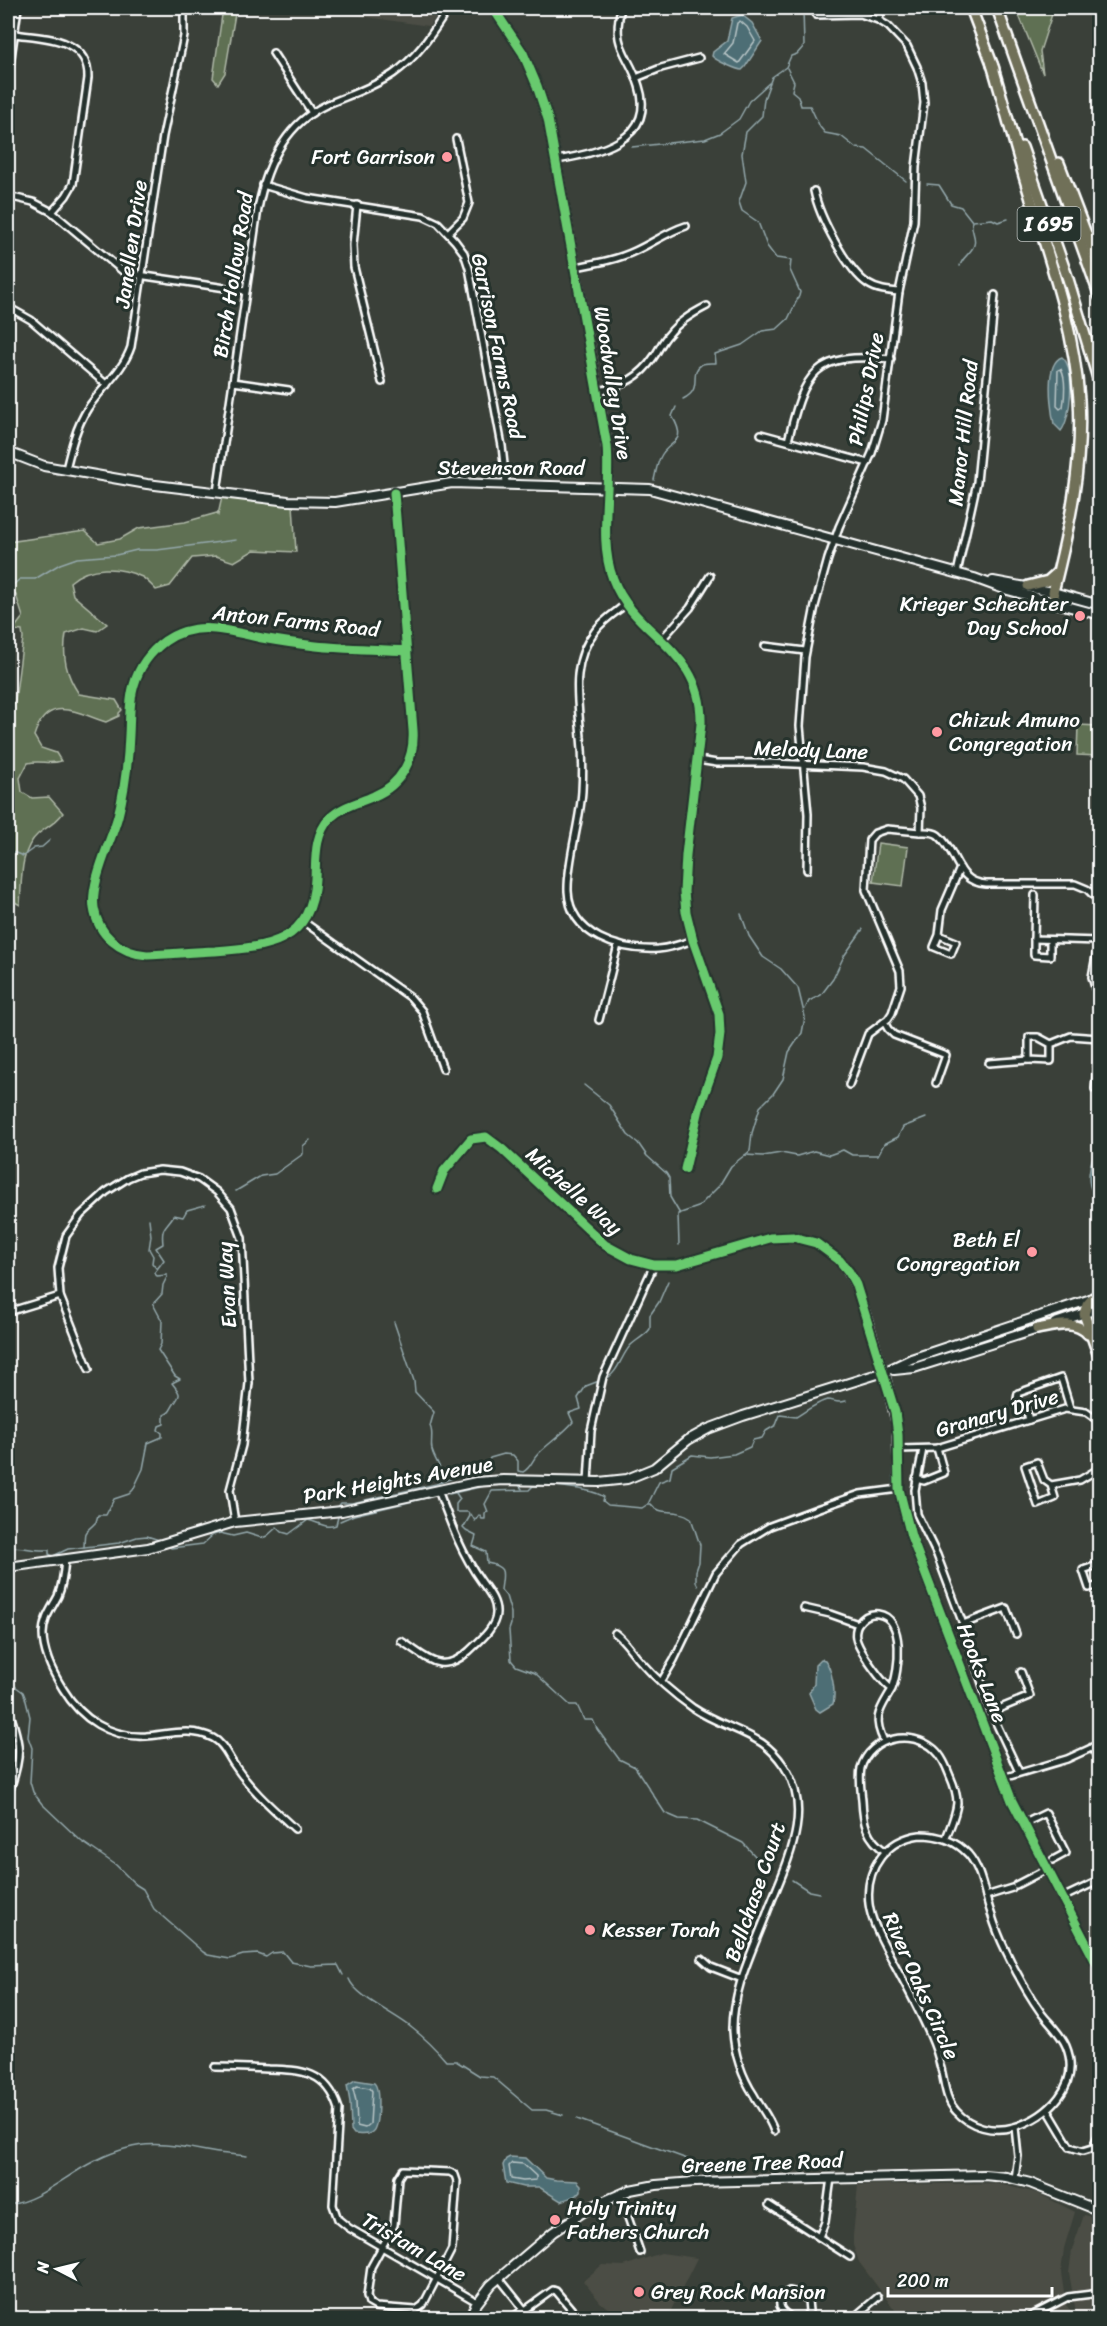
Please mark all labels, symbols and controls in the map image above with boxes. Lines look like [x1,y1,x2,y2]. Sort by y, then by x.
place label: Fort Garrison [311,138,435,176]
marker: Fort Garrison [440,150,454,164]
street label: Janellen Drive [103,177,159,311]
street label: Birch Hollow Road [201,187,265,361]
road number: I 695 [1018,207,1080,241]
street label: Garrison Farms Road [460,249,537,444]
street label: Woodvalley Drive [582,304,644,462]
street label: Philips Drive [836,329,896,449]
street label: Manor Hill Road [936,356,990,508]
street label: Stevenson Road [438,449,586,487]
place label: Krieger Schechter Day School [900,585,1069,647]
street label: Anton Farms Road [210,593,383,649]
marker: Krieger Schechter Day School [1073,609,1087,623]
place label: Chizuk Amuno Congregation [949,701,1080,763]
marker: Chizuk Amuno Congregation [930,725,944,739]
street label: Melody Lane [753,729,869,771]
street label: Michelle Way [517,1137,632,1245]
place label: Beth El Congregation [897,1221,1021,1283]
street label: Evan Way [206,1241,248,1329]
marker: Beth El Congregation [1025,1245,1039,1259]
street label: Granary Drive [931,1377,1063,1449]
street label: Park Heights Avenue [300,1445,496,1515]
street label: Hooks Lane [945,1617,1019,1729]
street label: Bellchase Court [713,1817,797,1967]
street label: River Oaks Circle [871,1906,971,2066]
place label: Kesser Torah [602,1911,720,1949]
marker: Kesser Torah [583,1923,597,1937]
street label: Greene Tree Road [681,2141,845,2185]
place label: Holy Trinity Fathers Church [567,2189,709,2251]
street label: Tristam Lane [354,2201,474,2293]
marker: Holy Trinity Fathers Church [548,2213,562,2227]
north arrow [27,2239,87,2299]
text: N [27,2259,58,2275]
scale bar [888,2260,1052,2298]
text: 200 m [897,2265,949,2297]
place label: Grey Rock Mansion [651,2273,826,2311]
marker: Grey Rock Mansion [632,2285,646,2299]

